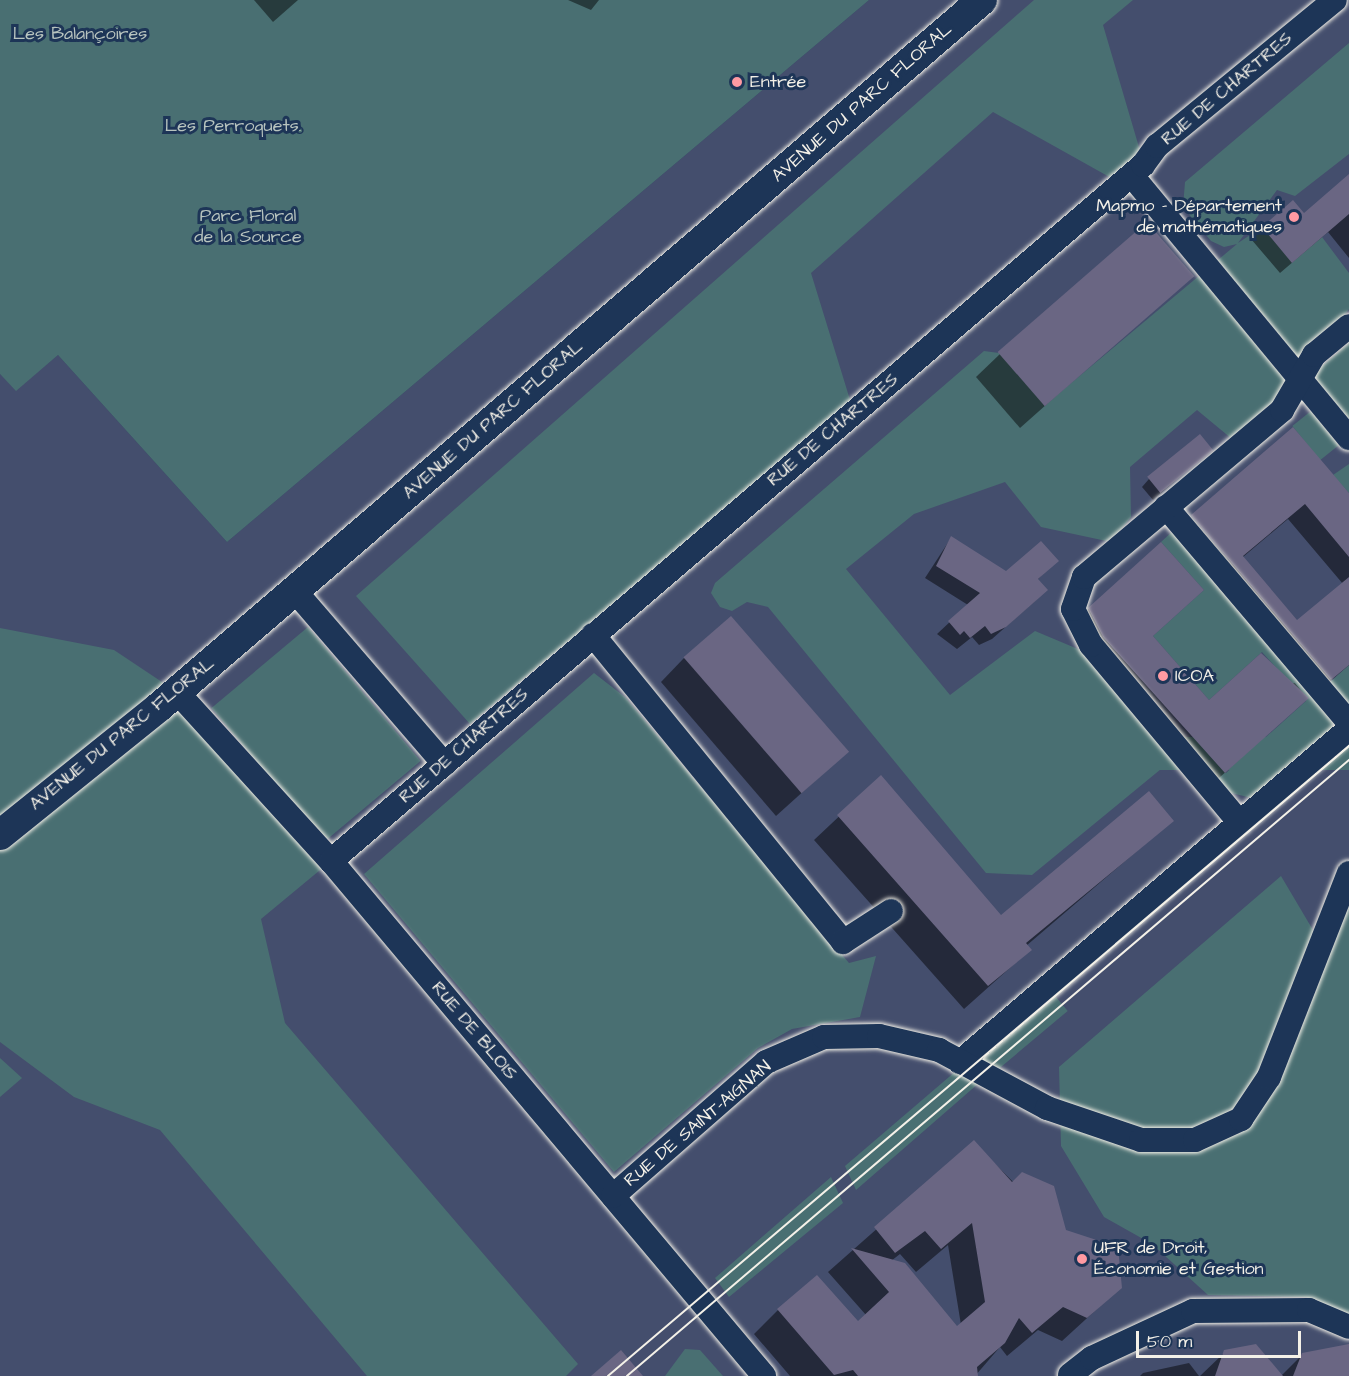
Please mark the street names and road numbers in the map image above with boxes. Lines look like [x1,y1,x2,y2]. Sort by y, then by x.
street label: AVENUE DU PARC FLORAL [768,19,956,187]
street label: RUE DE CHARTRES [1157,28,1297,150]
street label: AVENUE DU PARC FLORAL [399,336,587,504]
street label: RUE DE CHARTRES [763,369,903,491]
street label: AVENUE DU PARC FLORAL [25,653,219,815]
street label: RUE DE CHARTRES [395,684,533,808]
street label: RUE DE BLOIS [427,977,521,1085]
street label: RUE DE SAINT-AIGNAN [620,1056,776,1192]

